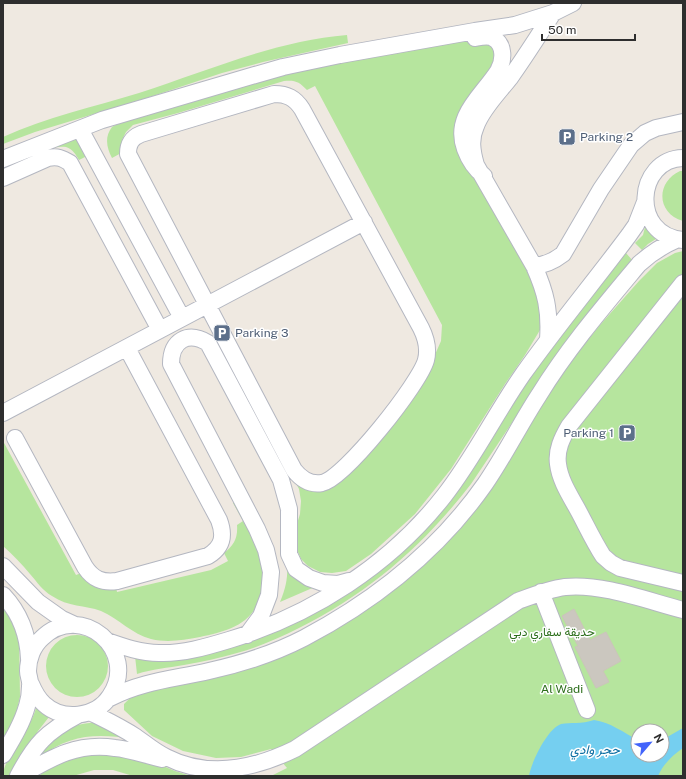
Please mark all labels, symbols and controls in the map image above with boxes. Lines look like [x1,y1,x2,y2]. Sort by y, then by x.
scale bar [542,16,635,42]
text: 50 m [548,23,576,37]
parking icon: Parking 2 [557,127,577,147]
place label: Parking 2 [580,130,633,144]
parking icon: Parking 3 [212,323,232,343]
place label: Parking 3 [235,326,289,340]
parking icon: Parking 1 [617,423,637,443]
place label: Parking 1 [563,426,614,440]
park label: حديقة سفاري دبي [509,625,595,642]
park label: Al Wadi [541,682,583,696]
north arrow [630,723,670,763]
text: N [652,732,666,745]
water label: حجر وادي [570,742,621,760]

